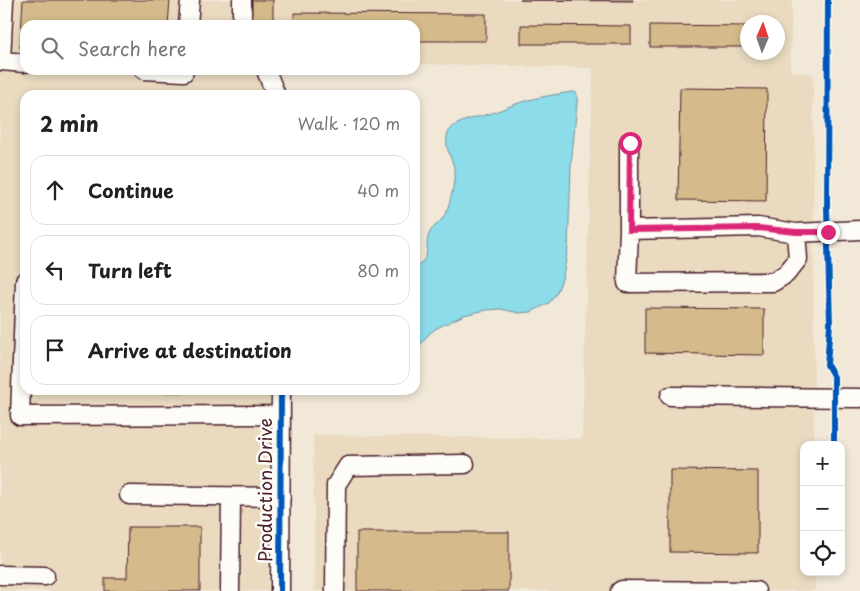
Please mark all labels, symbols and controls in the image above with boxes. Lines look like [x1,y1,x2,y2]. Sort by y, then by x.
north arrow [740,15,785,60]
search box [20,20,420,75]
icon: search [38,34,66,62]
text: Search here [78,34,187,62]
text: 2 min [40,107,99,139]
text: Walk · 120 m [298,111,400,135]
route start [619,132,642,155]
icon: ahead [41,176,69,204]
text: Continue [88,176,174,204]
text: 40 m [357,178,399,202]
route end [817,221,840,244]
icon: left [41,256,69,284]
text: Turn left [88,256,172,284]
text: 80 m [357,258,399,282]
icon: arrive [41,336,69,364]
text: Arrive at destination [88,336,292,364]
street label: Production Drive [251,418,278,562]
map controls [800,441,845,576]
button: + [800,441,845,486]
button: − [800,486,845,531]
button: locate [800,531,845,576]

